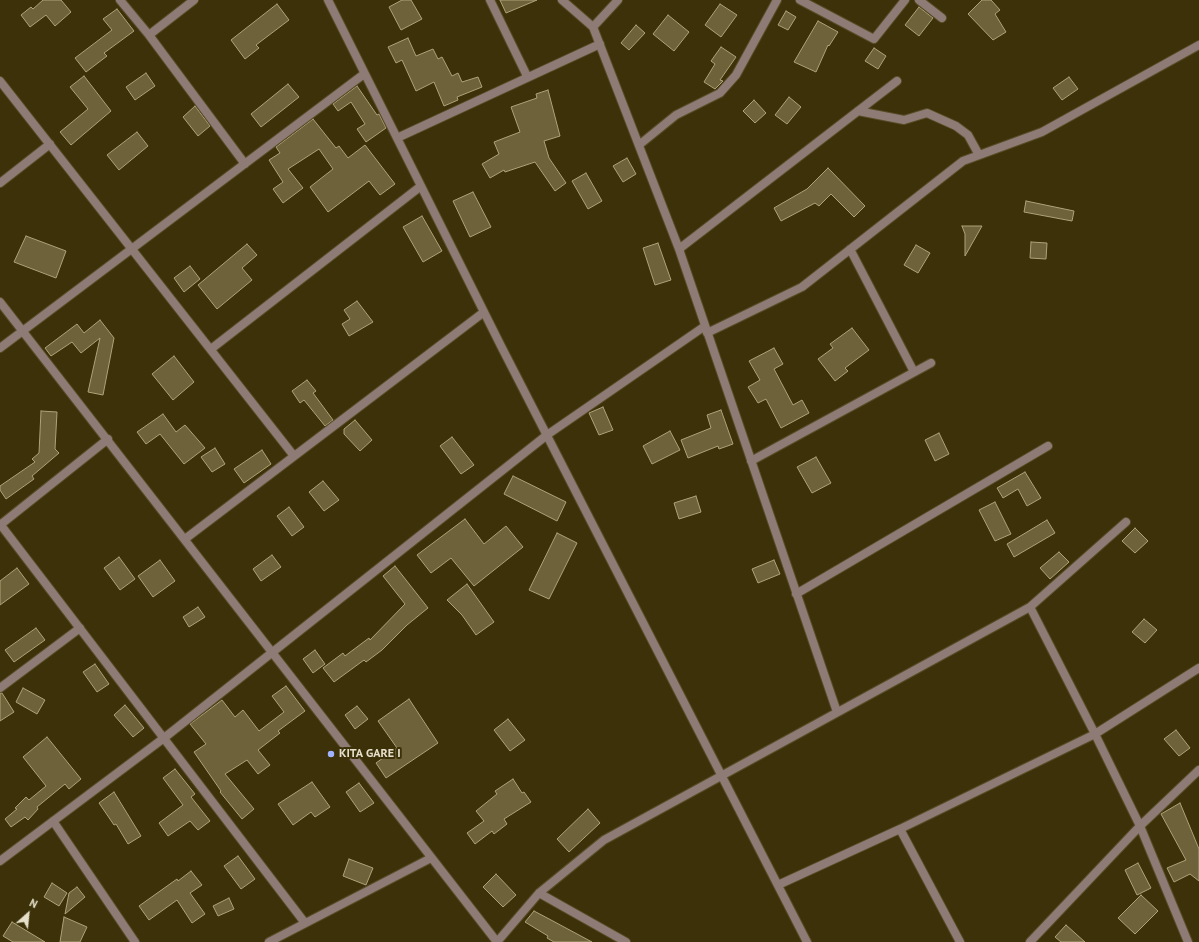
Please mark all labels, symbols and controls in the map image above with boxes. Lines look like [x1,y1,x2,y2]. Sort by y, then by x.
place label: KITA GARE I [339,747,401,761]
marker: KITA GARE I [326,749,336,759]
north arrow [8,894,48,934]
text: N [27,895,40,911]

